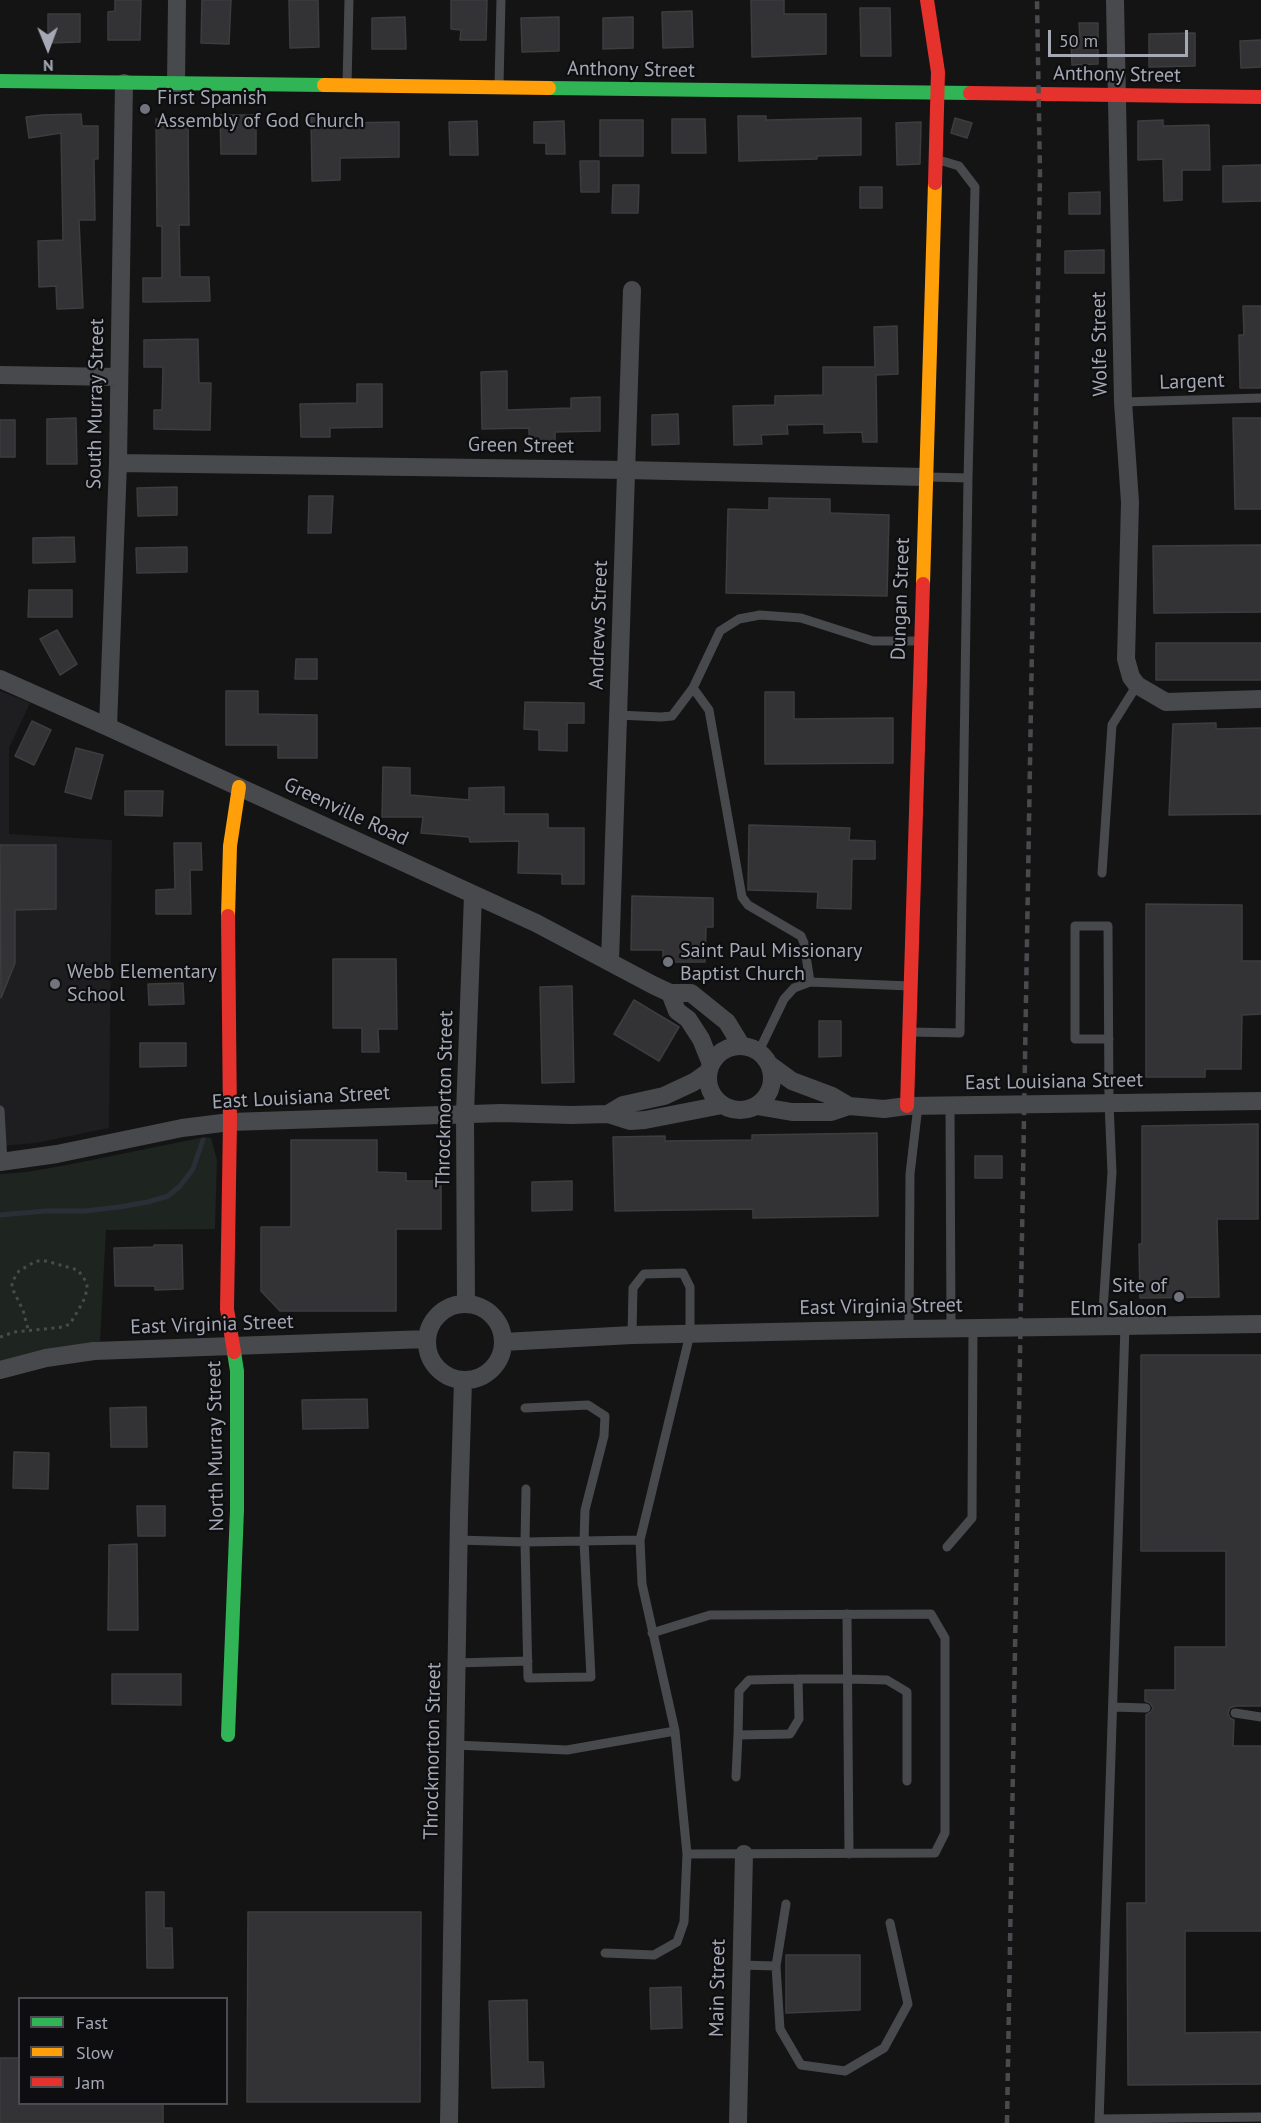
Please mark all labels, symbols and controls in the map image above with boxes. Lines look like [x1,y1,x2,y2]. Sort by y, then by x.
north arrow [18,18,78,78]
scale bar [1051,18,1190,56]
text: 50 m [1059,29,1098,52]
text: N [43,56,54,76]
street label: Anthony Street [567,57,695,83]
street label: Anthony Street [1053,62,1181,88]
place label: First Spanish Assembly of God Church [157,86,364,133]
marker: First Spanish Assembly of God Church [138,102,152,116]
street label: Wolfe Street [1087,291,1113,397]
street label: South Murray Street [83,318,109,490]
street label: Largent [1159,369,1225,395]
street label: Green Street [468,433,574,459]
street label: Dungan Street [887,537,915,661]
street label: Andrews Street [585,560,613,690]
street label: Greenville Road [280,773,412,851]
place label: Saint Paul Missionary Baptist Church [680,939,862,986]
marker: Saint Paul Missionary Baptist Church [661,955,675,969]
place label: Webb Elementary School [67,960,217,1007]
marker: Webb Elementary School [48,977,62,991]
street label: Throckmorton Street [431,1010,459,1188]
street label: East Louisiana Street [965,1068,1143,1096]
street label: East Louisiana Street [211,1081,391,1115]
place label: Site of Elm Saloon [1070,1274,1167,1321]
marker: Site of Elm Saloon [1172,1290,1186,1304]
street label: East Virginia Street [799,1294,963,1320]
street label: East Virginia Street [130,1310,294,1340]
street label: North Murray Street [203,1361,229,1531]
street label: Throckmorton Street [419,1662,447,1840]
street label: Main Street [705,1939,731,2037]
legend [18,1997,228,2105]
text: Fast [76,2011,108,2034]
text: Slow [76,2041,114,2064]
text: Jam [76,2071,105,2094]

